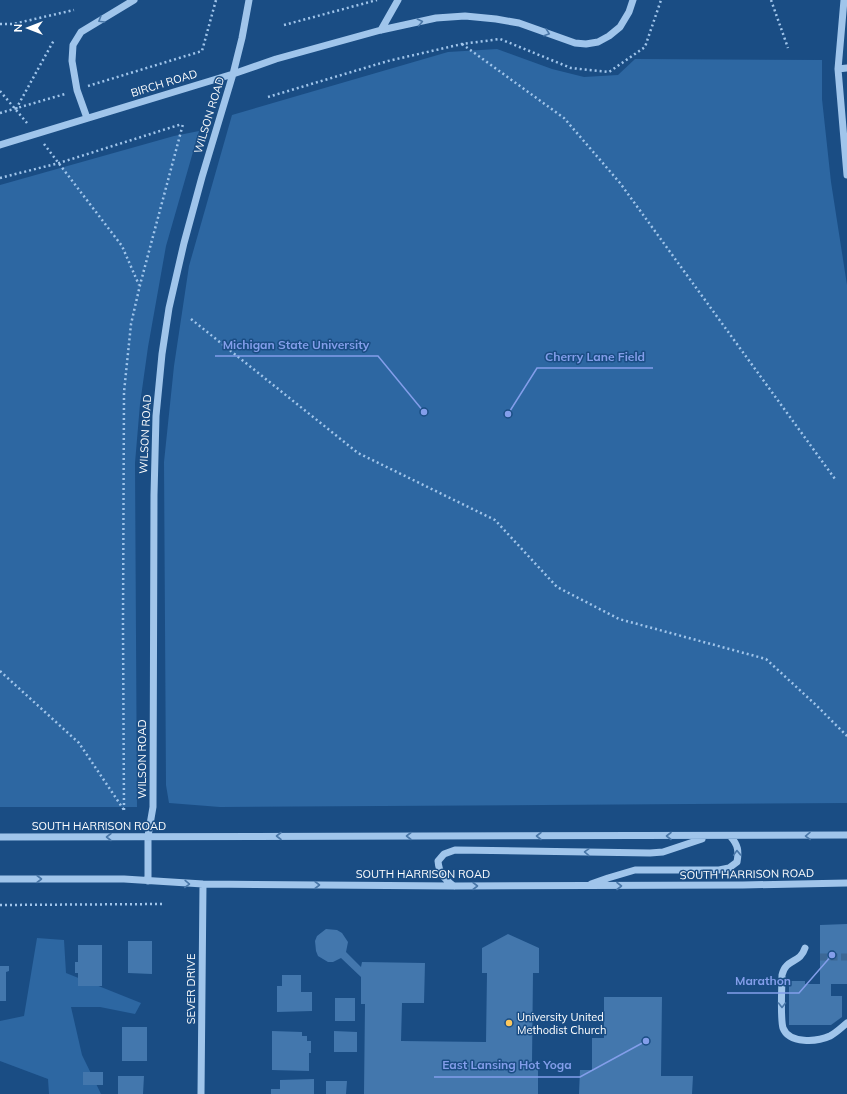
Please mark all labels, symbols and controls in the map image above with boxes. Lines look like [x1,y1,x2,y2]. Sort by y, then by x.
north arrow [8,8,48,48]
one-way arrow [98,15,105,23]
one-way arrow [416,18,423,26]
text: N [11,24,25,32]
one-way arrow [543,28,550,37]
street label: BIRCH ROAD [129,66,199,100]
street label: WILSON ROAD [191,75,227,155]
callout: Michigan State University [215,332,378,356]
text: Michigan State University [223,337,370,352]
callout: Cherry Lane Field [537,344,653,368]
text: Cherry Lane Field [545,349,645,364]
street label: WILSON ROAD [136,394,154,474]
street label: WILSON ROAD [135,719,149,799]
street label: SOUTH HARRISON ROAD [32,819,166,833]
one-way arrow [276,832,282,840]
one-way arrow [406,832,412,840]
one-way arrow [536,832,542,840]
one-way arrow [666,832,672,840]
one-way arrow [805,832,811,840]
one-way arrow [106,833,112,841]
one-way arrow [584,848,590,856]
one-way arrow [733,850,742,856]
street label: SOUTH HARRISON ROAD [680,866,814,882]
street label: SOUTH HARRISON ROAD [356,867,490,881]
one-way arrow [36,875,42,883]
one-way arrow [184,880,190,888]
one-way arrow [314,881,320,889]
one-way arrow [472,882,478,890]
one-way arrow [616,882,622,890]
street label: SEVER DRIVE [184,954,198,1024]
callout: Marathon [727,969,799,993]
text: Marathon [735,973,791,988]
one-way arrow [778,1002,786,1008]
place label: University United Methodist Church [517,1010,606,1037]
marker: University United Methodist Church [504,1018,514,1028]
callout: East Lansing Hot Yoga [434,1053,580,1077]
text: East Lansing Hot Yoga [442,1057,572,1072]

